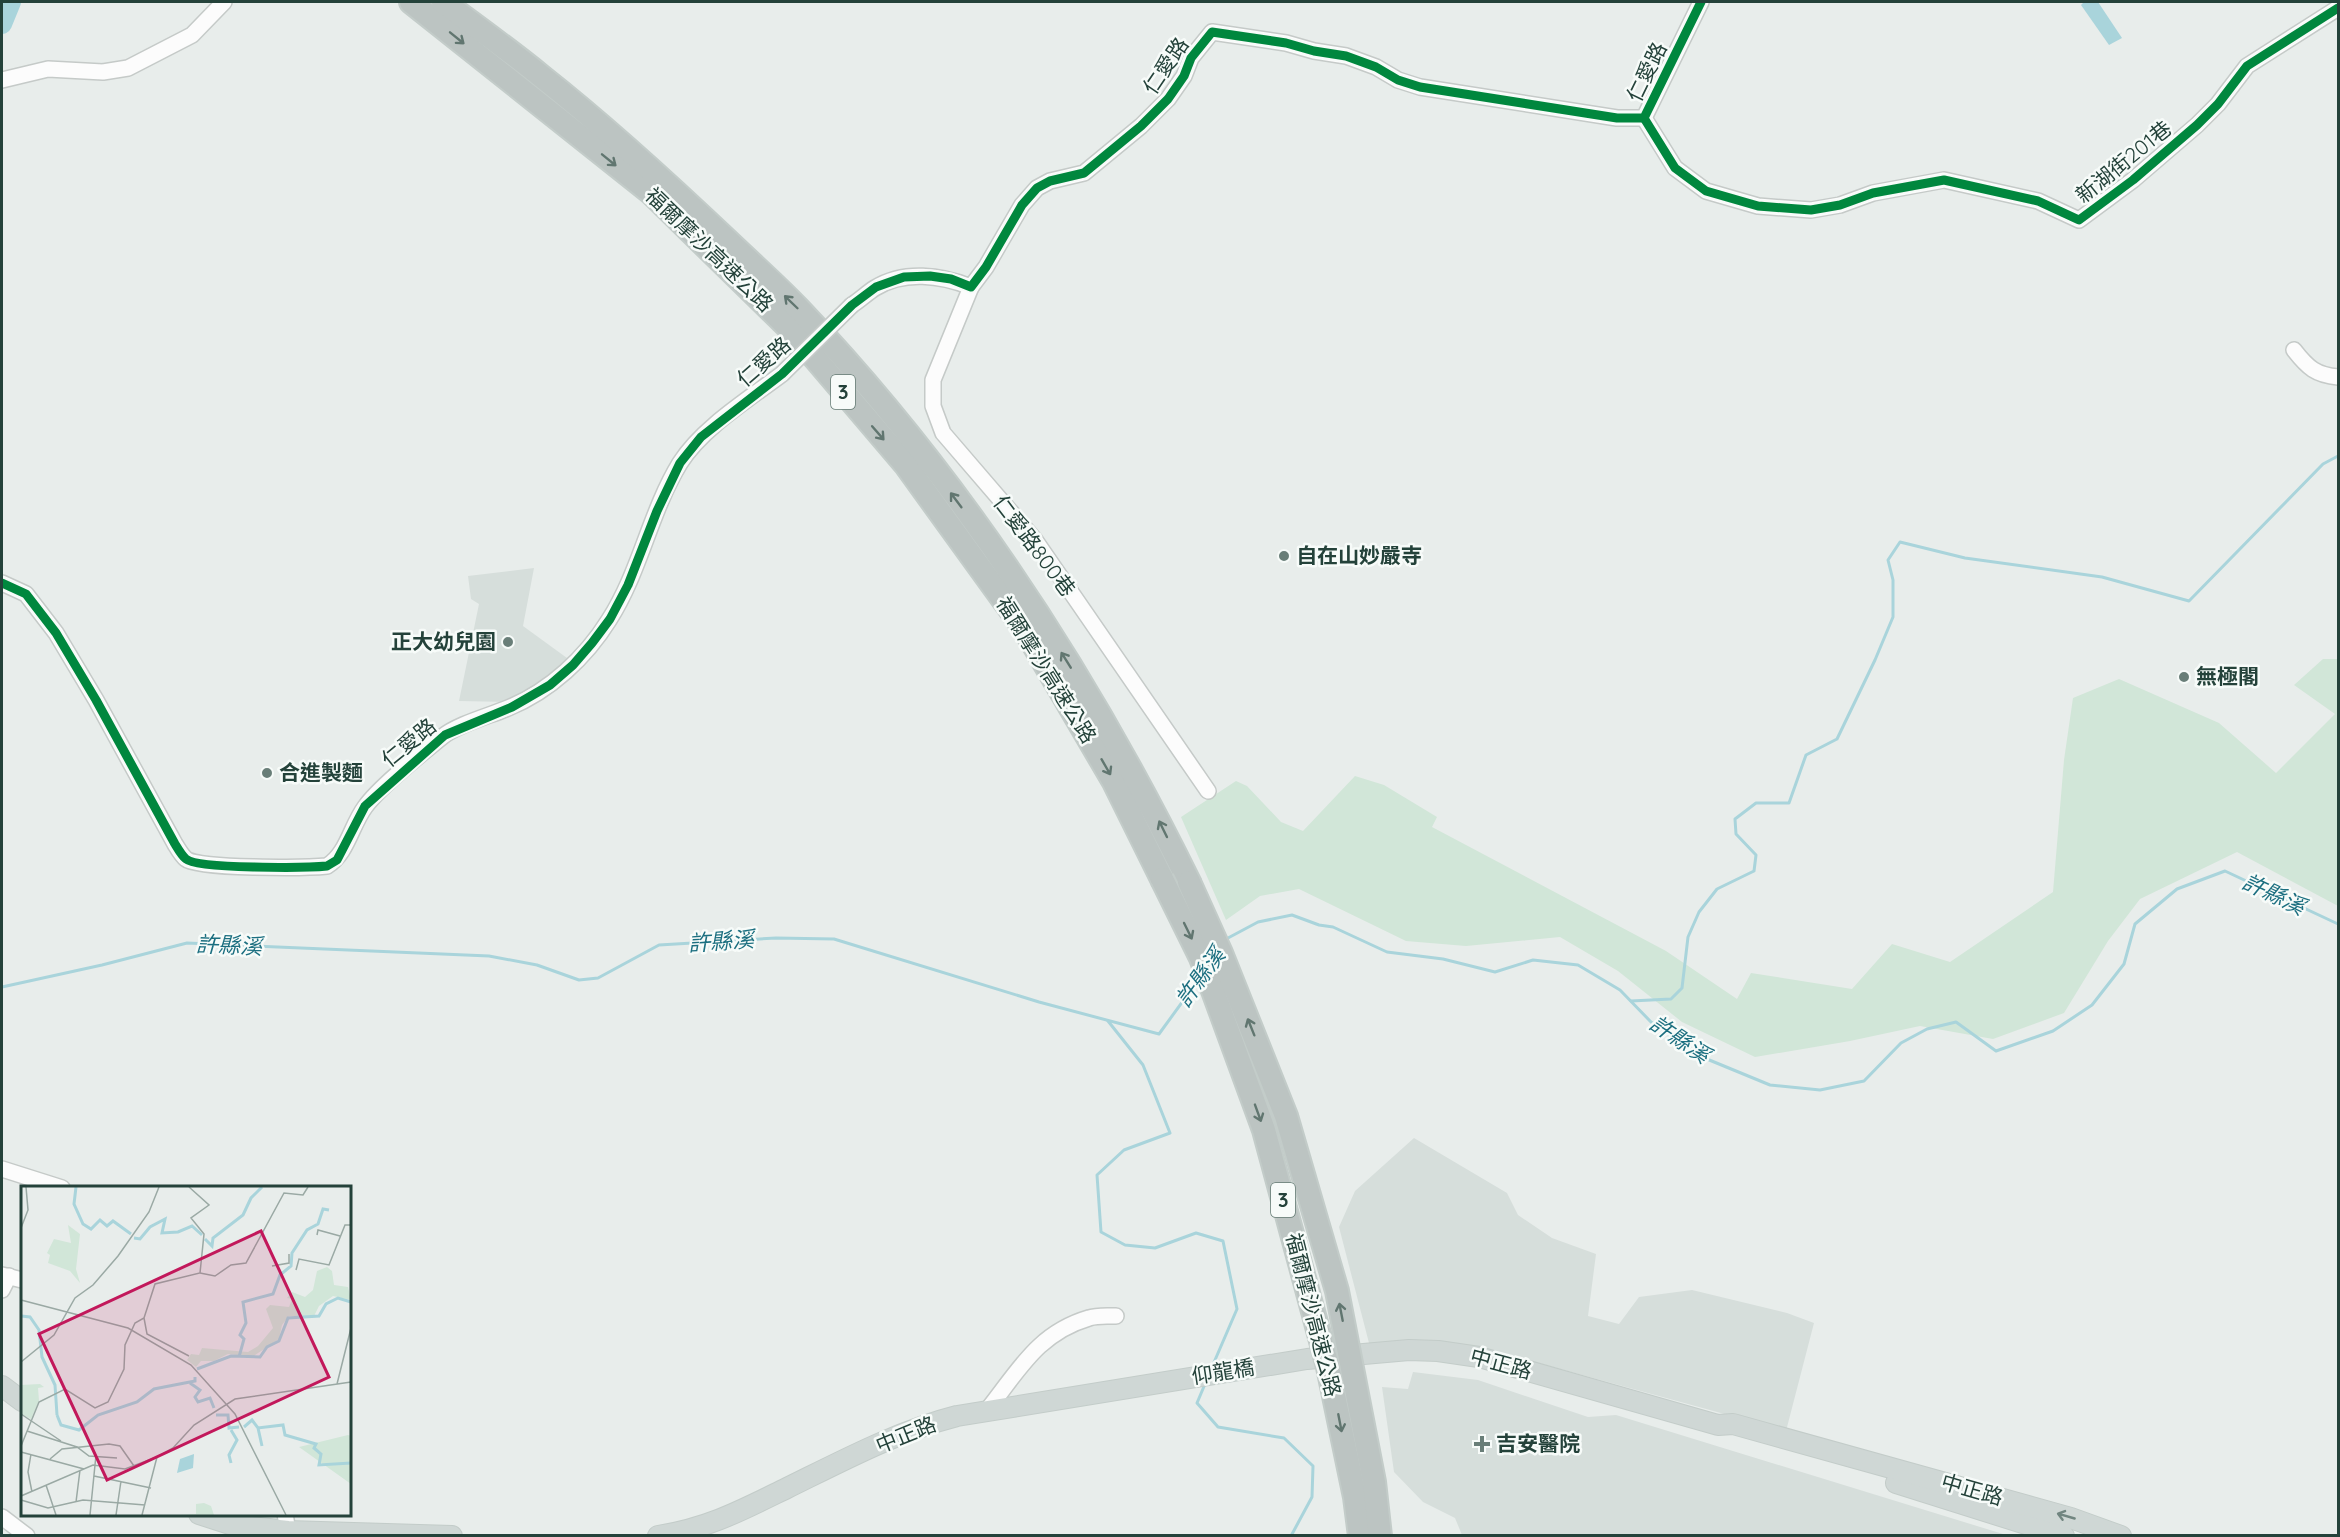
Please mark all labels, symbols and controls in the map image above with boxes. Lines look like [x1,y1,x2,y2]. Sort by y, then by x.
one-way arrow [449,31,464,45]
street label: 仁愛路 [1137,32,1194,99]
street label: 仁愛路 [1621,38,1672,106]
street label: 新湖街201巷 [2070,115,2177,208]
one-way arrow [601,153,617,166]
street label: 福爾摩沙高速公路 [640,182,779,317]
one-way arrow [784,294,799,309]
street label: 仁愛路 [731,331,796,392]
road number: 3 [831,375,855,409]
one-way arrow [872,425,885,441]
street label: 仁愛路800巷 [988,490,1081,601]
one-way arrow [950,492,963,508]
place label: 自在山妙嚴寺 [1296,542,1422,568]
marker: 自在山妙嚴寺 [1277,549,1291,563]
street label: 福爾摩沙高速公路 [991,591,1102,748]
place label: 正大幼兒園 [391,628,496,654]
marker: 正大幼兒園 [501,635,515,649]
one-way arrow [1060,652,1072,669]
place label: 無極閣 [2196,663,2259,689]
marker: 無極閣 [2177,670,2191,684]
street label: 仁愛路 [376,712,441,772]
one-way arrow [1100,758,1112,775]
place label: 合進製麵 [279,759,363,785]
marker: 合進製麵 [260,766,274,780]
one-way arrow [1157,821,1169,839]
water label: 許縣溪 [2238,867,2313,922]
one-way arrow [1182,922,1194,940]
water label: 許縣溪 [687,925,758,957]
water label: 許縣溪 [196,930,265,960]
water label: 許縣溪 [1169,940,1232,1012]
water label: 許縣溪 [1645,1009,1718,1071]
one-way arrow [1245,1018,1256,1037]
one-way arrow [1253,1103,1264,1122]
road number: 3 [1271,1183,1295,1217]
inset map [21,1186,351,1516]
street label: 福爾摩沙高速公路 [1281,1230,1347,1399]
one-way arrow [1335,1303,1346,1323]
street label: 中正路 [1467,1342,1535,1384]
street label: 仰龍橋 [1190,1353,1256,1389]
street label: 中正路 [872,1410,940,1458]
one-way arrow [1334,1413,1346,1432]
place label: 吉安醫院 [1496,1430,1580,1456]
marker: 吉安醫院 [1473,1435,1491,1453]
street label: 中正路 [1938,1468,2006,1510]
one-way arrow [2057,1510,2076,1521]

